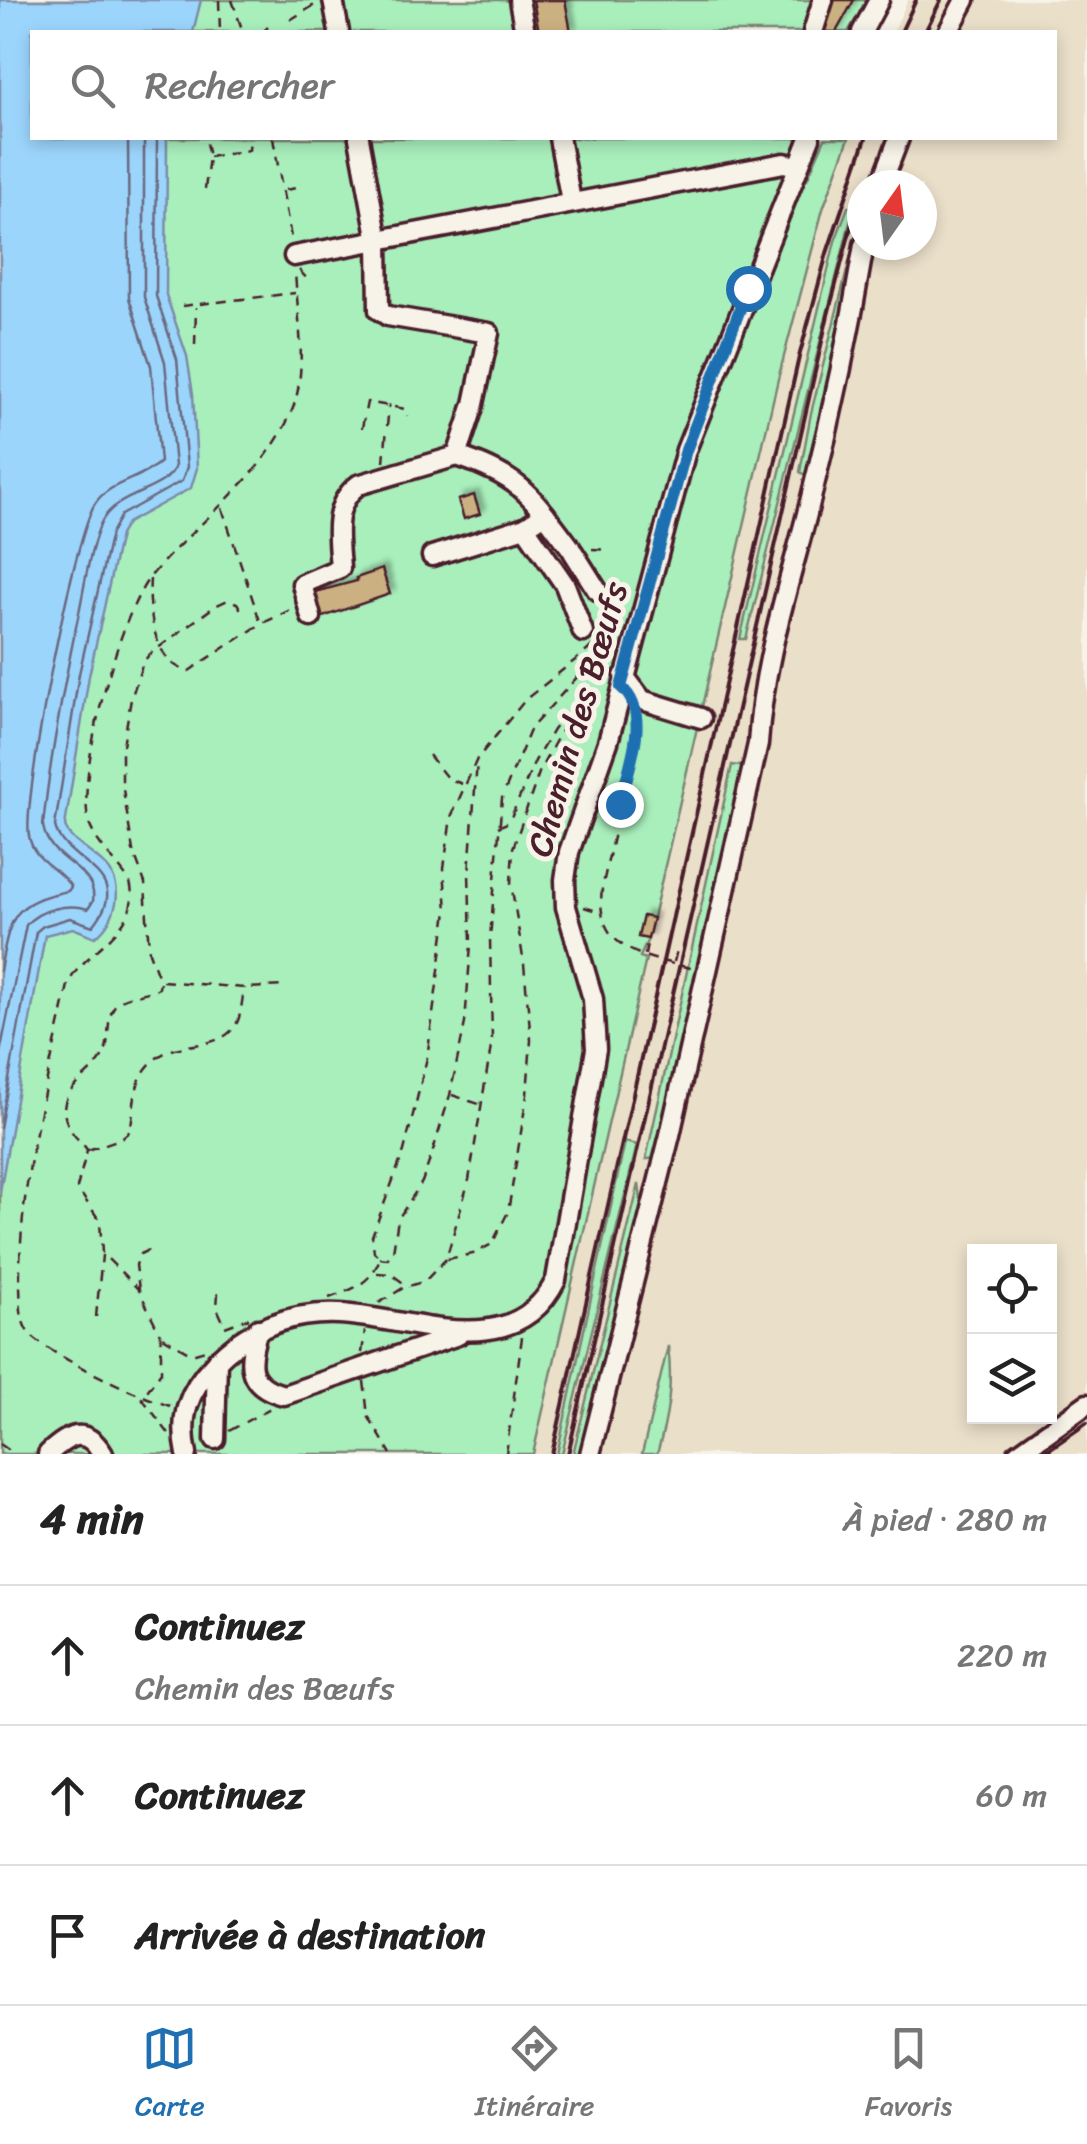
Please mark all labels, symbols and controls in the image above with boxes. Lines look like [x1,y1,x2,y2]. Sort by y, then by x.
search box [30,30,1057,140]
text: Rechercher [145,52,334,119]
icon: search [65,58,120,113]
north arrow [847,170,937,260]
route start [726,266,772,312]
street label: Chemin des Bœufs [508,573,646,864]
route end [598,782,644,828]
map controls [967,1244,1057,1424]
button: locate [967,1244,1057,1334]
button: layers [967,1334,1057,1424]
text: 4 min [40,1482,144,1556]
text: À pied · 280 m [843,1491,1047,1548]
text: Continuez [135,1593,304,1660]
text: 220 m [957,1627,1047,1684]
icon: ahead [40,1628,95,1683]
text: Chemin des Bœufs [135,1660,394,1717]
text: Continuez [135,1762,304,1829]
text: 60 m [976,1767,1047,1824]
icon: ahead [40,1768,95,1823]
text: Arrivée à destination [135,1902,485,1969]
icon: arrive [40,1908,95,1963]
tab: Carte [135,2021,205,2130]
tab: Itinéraire [475,2021,595,2130]
tab: Favoris [865,2021,952,2130]

